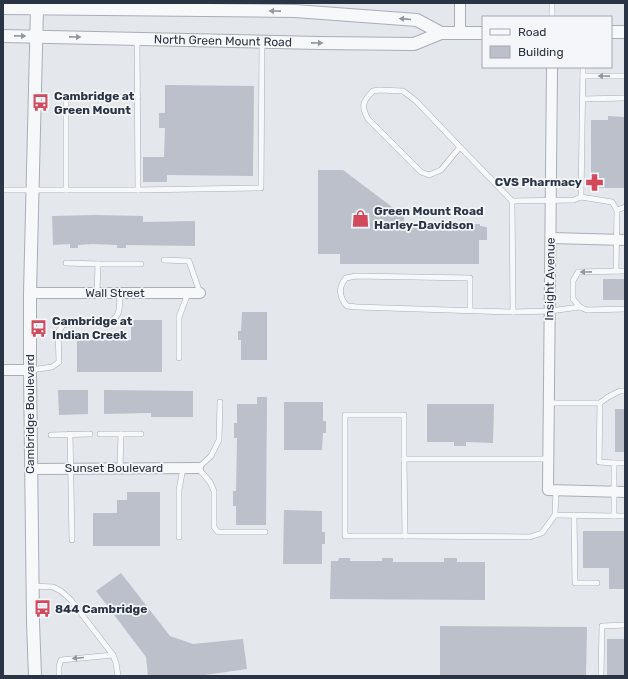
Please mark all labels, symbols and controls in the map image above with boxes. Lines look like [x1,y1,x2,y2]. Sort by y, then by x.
one-way arrow [268,8,281,14]
one-way arrow [399,15,411,22]
legend [482,16,612,68]
text: Road [518,25,546,39]
street label: North Green Mount Road [154,32,292,49]
one-way arrow [14,33,27,39]
one-way arrow [69,34,82,40]
one-way arrow [311,40,324,46]
text: Building [518,45,564,59]
one-way arrow [597,73,610,79]
place label: Cambridge at Green Mount [54,89,135,117]
bus stop icon: Cambridge at Green Mount [31,93,51,113]
pharmacy icon: CVS Pharmacy [585,172,605,192]
place label: CVS Pharmacy [495,175,582,189]
place label: Green Mount Road Harley-Davidson [374,204,484,232]
shop icon: Green Mount Road Harley-Davidson [351,208,371,228]
street label: Insight Avenue [542,237,558,321]
one-way arrow [580,268,592,275]
street label: Wall Street [85,286,145,300]
place label: Cambridge at Indian Creek [52,314,133,342]
bus stop icon: Cambridge at Indian Creek [29,318,49,338]
street label: Cambridge Boulevard [23,354,37,474]
street label: Sunset Boulevard [65,461,163,475]
bus stop icon: 844 Cambridge [32,599,52,619]
place label: 844 Cambridge [55,602,147,616]
one-way arrow [72,654,84,661]

